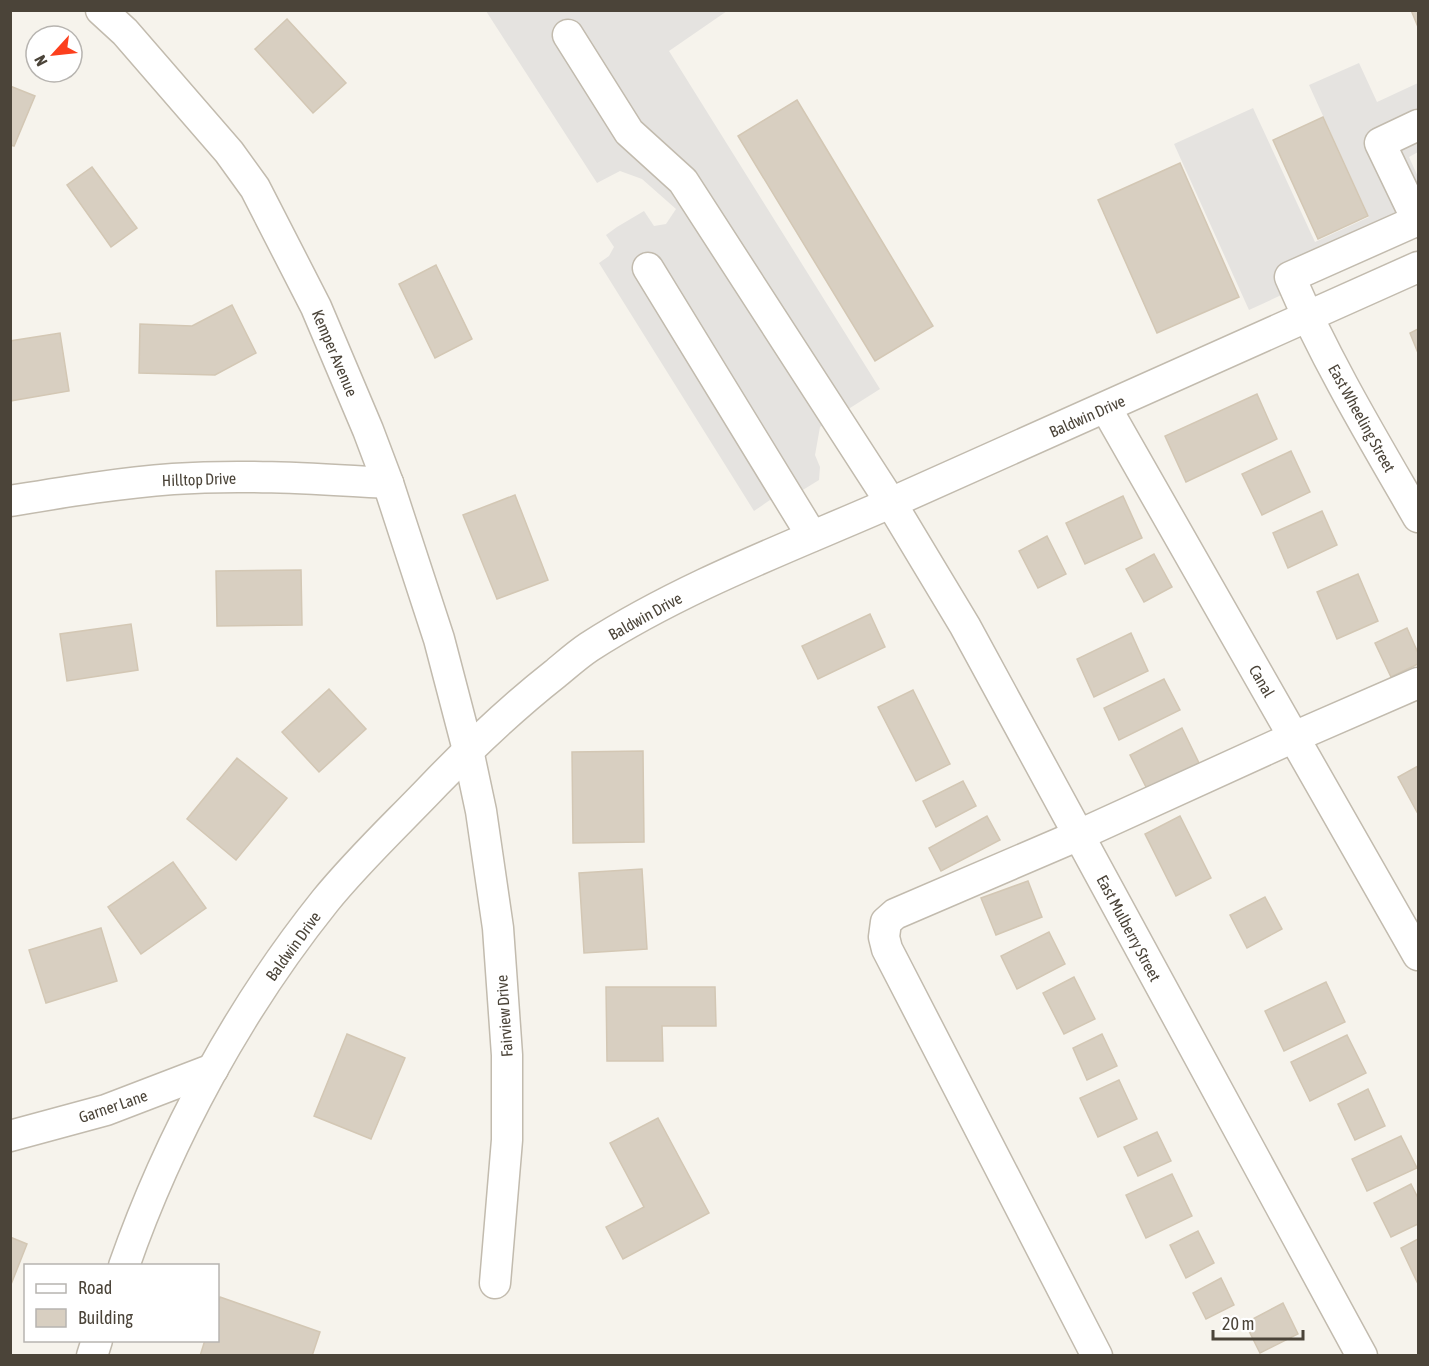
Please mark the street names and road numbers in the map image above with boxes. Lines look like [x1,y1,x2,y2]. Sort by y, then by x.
street label: Kemper Avenue [308,307,361,399]
street label: East Wheeling Street [1324,361,1399,476]
street label: Baldwin Drive [1046,391,1128,441]
street label: Hilltop Drive [162,469,236,490]
street label: Baldwin Drive [605,589,685,643]
street label: Canal [1246,662,1279,701]
street label: East Mulberry Street [1093,872,1165,985]
street label: Baldwin Drive [262,908,324,984]
street label: Fairview Drive [492,974,516,1058]
street label: Garner Lane [76,1086,150,1126]

